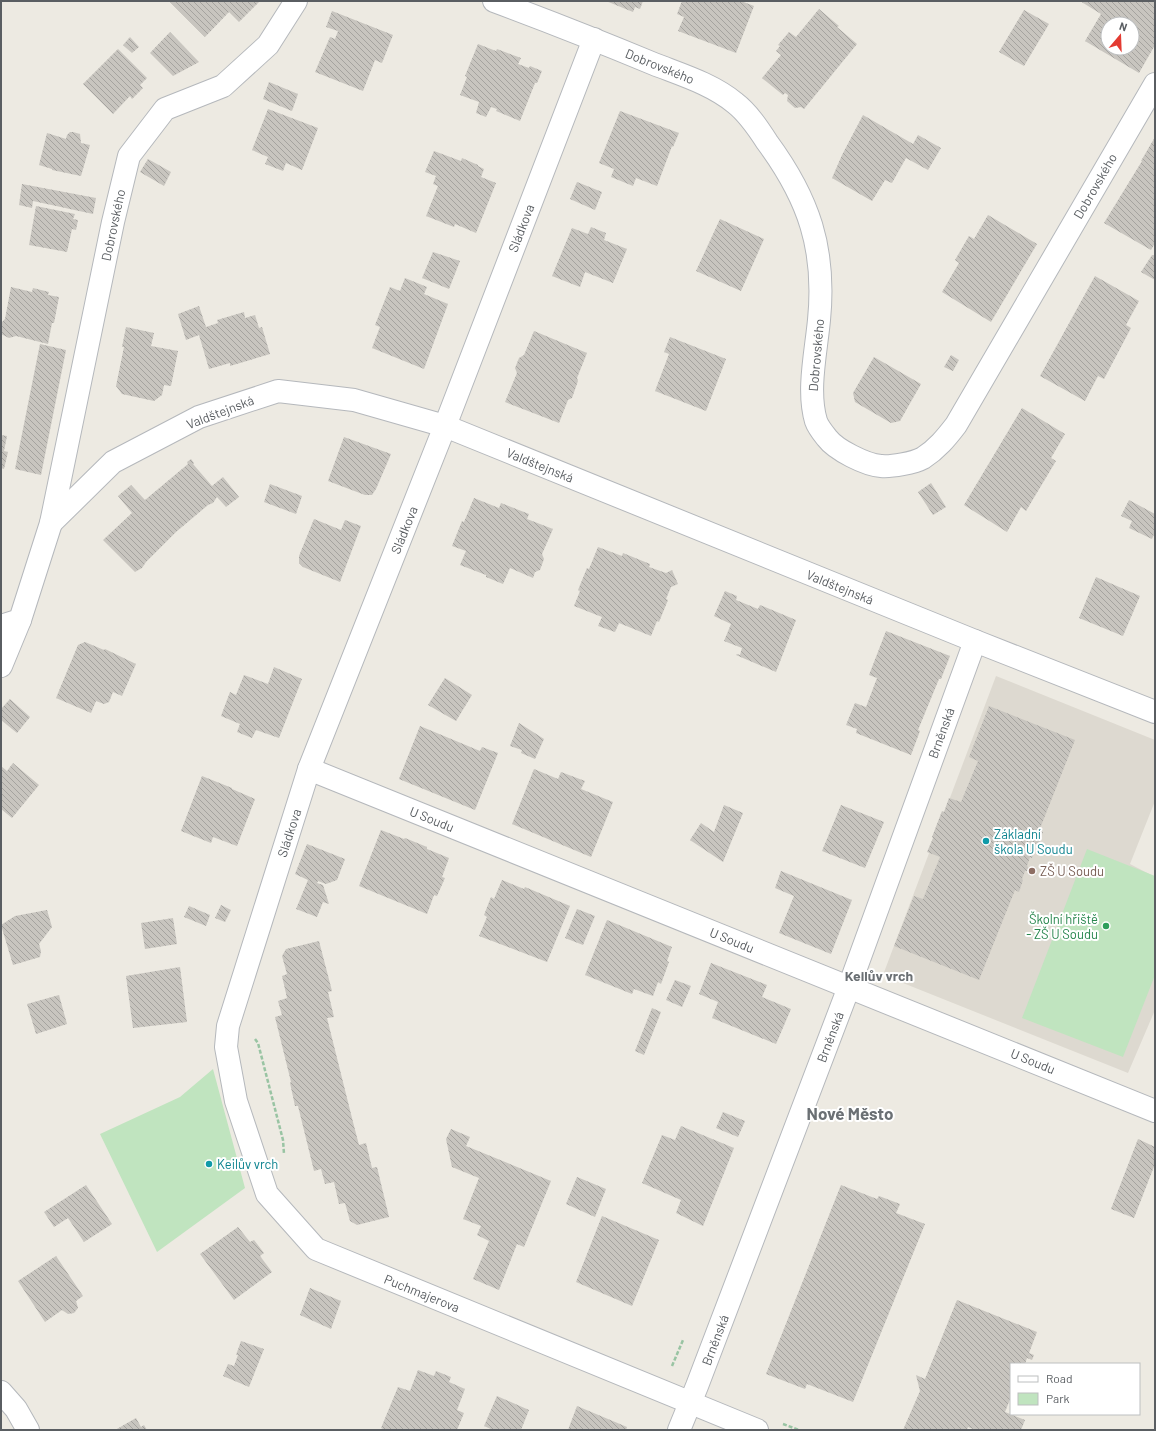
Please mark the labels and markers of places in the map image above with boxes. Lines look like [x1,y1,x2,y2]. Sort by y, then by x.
place label: Základní škola U Soudu [994,826,1073,857]
marker: Základní škola U Soudu [981,836,991,846]
place label: ZŠ U Soudu [1040,863,1104,879]
marker: ZŠ U Soudu [1027,866,1037,876]
place label: Školní hřiště - ZŠ U Soudu [1026,911,1098,942]
marker: Školní hřiště - ZŠ U Soudu [1101,921,1111,931]
place label: Keilův vrch [217,1156,278,1172]
marker: Keilův vrch [204,1159,214,1169]

